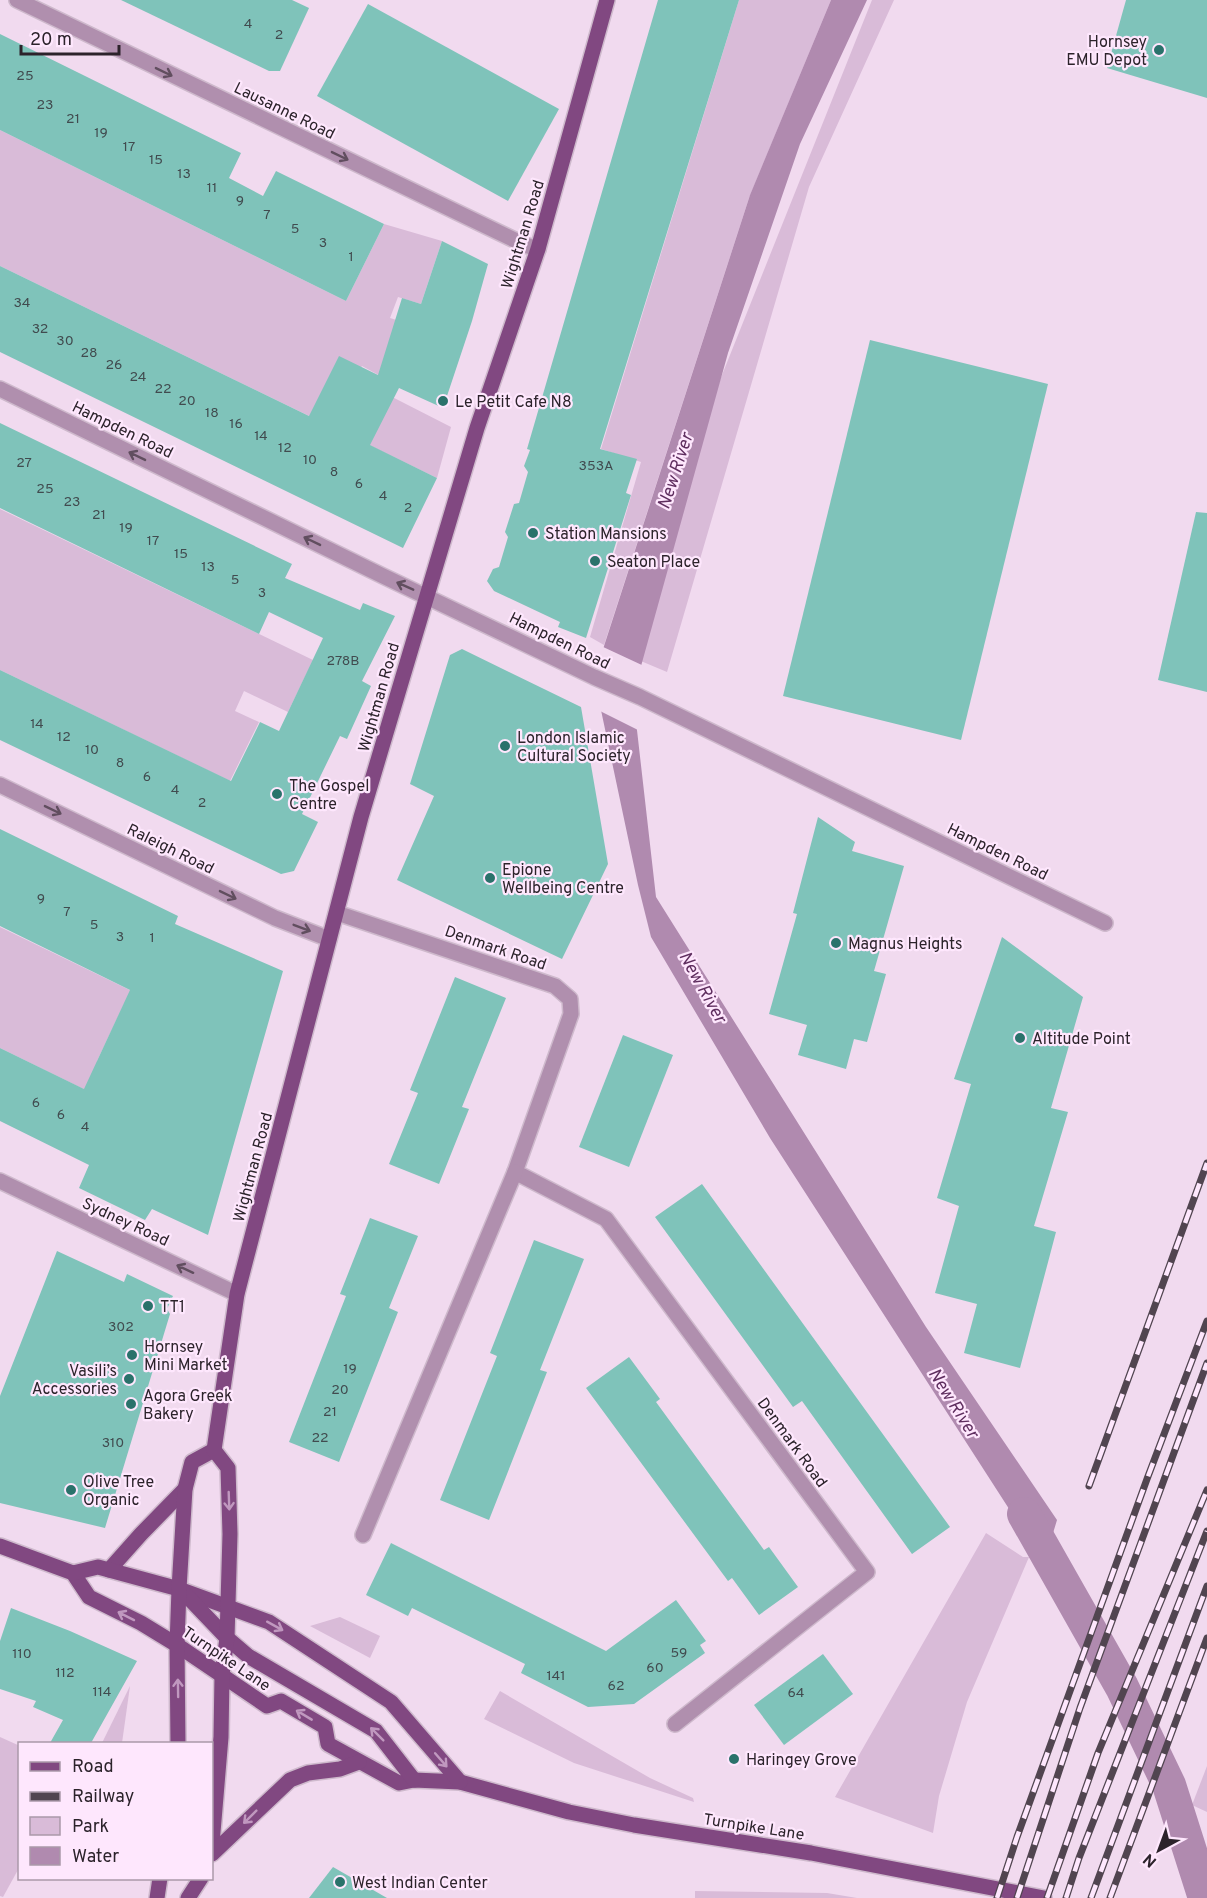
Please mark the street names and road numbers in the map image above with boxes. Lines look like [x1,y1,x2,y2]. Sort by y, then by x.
street label: Lausanne Road [230,79,338,145]
street label: Wightman Road [498,178,550,291]
street label: Hampden Road [68,398,176,464]
street label: Hampden Road [505,609,613,675]
street label: Wightman Road [355,641,405,755]
street label: Raleigh Road [123,820,217,880]
street label: Hampden Road [943,820,1051,886]
street label: Denmark Road [442,922,549,976]
street label: Wightman Road [230,1110,278,1225]
street label: Sydney Road [79,1194,172,1252]
street label: Denmark Road [752,1394,831,1492]
street label: Turnpike Lane [178,1623,274,1696]
street label: Turnpike Lane [702,1810,806,1846]

